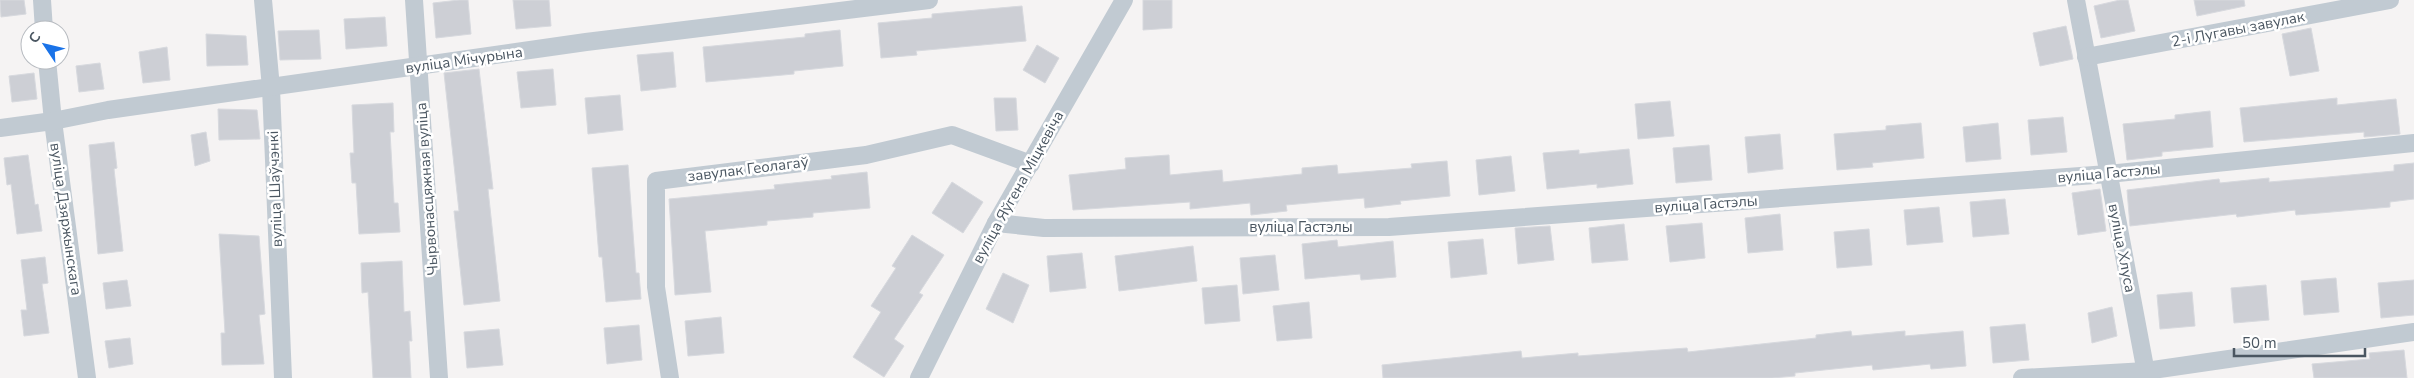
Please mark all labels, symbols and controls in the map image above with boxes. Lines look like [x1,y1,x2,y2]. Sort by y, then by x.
street label: 2-і Лугавы завулак [2170,6,2306,52]
north arrow [20,20,70,70]
text: С [24,28,46,47]
street label: вуліца Мічурына [404,42,524,78]
street label: Чырвонасцяжная вуліца [411,102,443,276]
street label: вуліца Яўгена Міцкевіча [968,107,1068,267]
street label: вуліца Шаўчэнкі [263,130,287,248]
street label: вуліца Дзяржынскага [45,141,87,297]
street label: завулак Геолагаў [686,152,810,186]
street label: вуліца Гастэлы [2057,159,2161,187]
street label: вуліца Гастэлы [1654,190,1758,218]
street label: вуліца Хлуса [2104,202,2140,294]
street label: вуліца Гастэлы [1249,217,1353,237]
scale bar [2234,326,2365,358]
text: 50 m [2242,333,2277,353]

